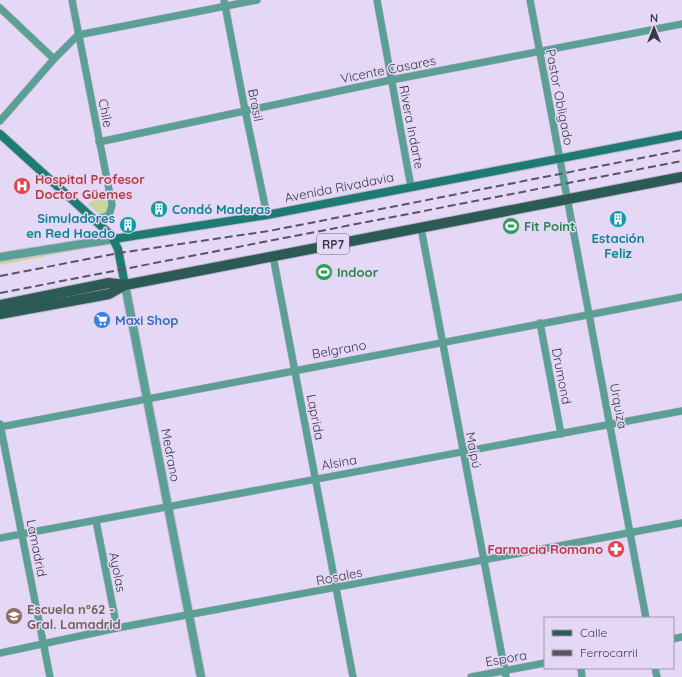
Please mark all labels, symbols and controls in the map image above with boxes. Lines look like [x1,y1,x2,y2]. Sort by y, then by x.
north arrow [634,8,674,48]
text: N [650,11,658,25]
street label: Pastor Obligado [543,48,577,147]
street label: Vicente Casares [339,52,437,86]
street label: Rivera Indarte [396,84,428,170]
street label: Brasil [245,87,267,123]
street label: Chile [95,97,117,129]
street label: Avenida Rivadavia [283,169,395,205]
place label: Hospital Profesor Doctor Güemes [35,171,145,202]
hospital icon: Hospital Profesor Doctor Güemes [12,176,32,196]
building icon: Condó Maderas [149,199,169,219]
place label: Condó Maderas [172,201,271,217]
building icon: Estación Feliz [608,209,628,229]
place label: Simuladores en Red Haedo [26,210,115,241]
building icon: Simuladores en Red Haedo [118,215,138,235]
sports icon: Fit Point [501,216,521,236]
place label: Fit Point [524,218,575,234]
place label: Estación Feliz [592,230,644,261]
road number: RP7 [317,234,349,254]
sports icon: Indoor [314,262,334,282]
place label: Indoor [337,264,379,280]
supermarket icon: Maxi Shop [92,310,112,330]
place label: Maxi Shop [115,312,179,328]
street label: Belgrano [311,336,368,362]
street label: Drumond [549,347,575,405]
street label: Urquiza [607,382,631,430]
street label: Laprida [304,393,328,441]
street label: Medrano [158,427,184,483]
street label: Maipú [463,430,485,470]
street label: Alsina [320,451,358,473]
street label: Lamadrid [24,518,50,578]
pharmacy icon: Farmacia Romano [606,539,626,559]
place label: Farmacia Romano [487,541,603,557]
street label: Ayolas [106,551,130,593]
street label: Rosales [314,564,364,588]
place label: Escuela n°62 - Gral. Lamadrid [27,601,121,632]
school or university icon: Escuela n°62 - Gral. Lamadrid [4,606,24,626]
legend [544,617,674,669]
text: Calle [580,625,608,640]
text: Ferrocarril [580,645,638,660]
street label: Espora [484,646,528,670]

